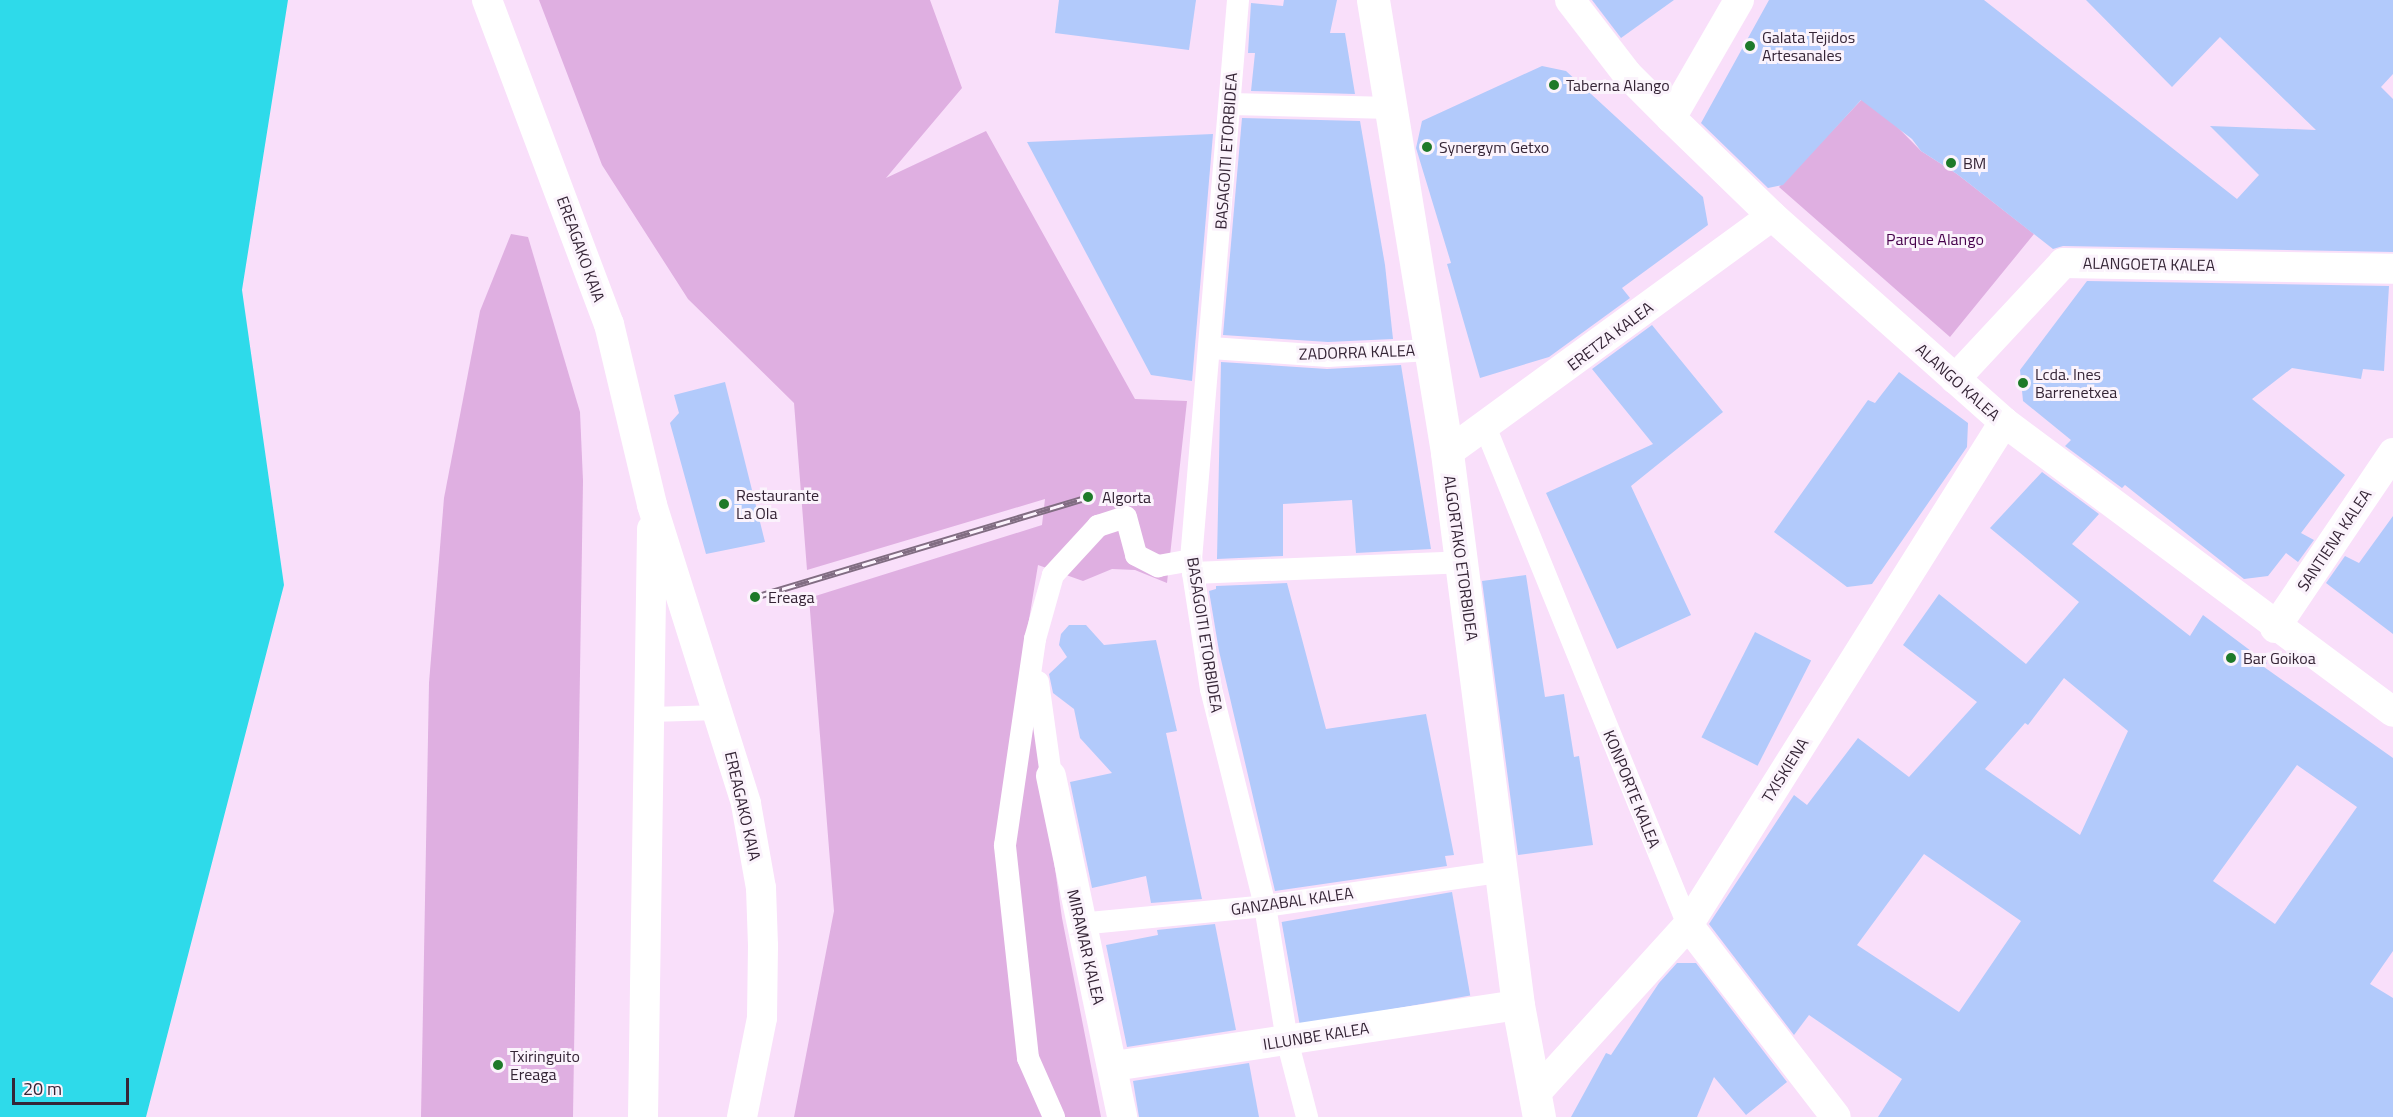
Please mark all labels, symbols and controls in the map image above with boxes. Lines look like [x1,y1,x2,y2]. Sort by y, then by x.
place label: Galata Tejidos Artesanales [1762,27,1855,65]
marker: Galata Tejidos Artesanales [1743,39,1757,53]
street label: BASAGOITI ETORBIDEA [1211,72,1241,230]
place label: Taberna Alango [1566,75,1670,95]
marker: Taberna Alango [1547,78,1561,92]
place label: Synergym Getxo [1439,137,1549,157]
marker: Synergym Getxo [1420,140,1434,154]
place label: BM [1963,153,1986,173]
marker: BM [1944,156,1958,170]
street label: EREAGAKO KAIA [553,193,609,305]
park label: Parque Alango [1886,229,1984,249]
street label: ALANGOETA KALEA [2083,253,2215,275]
street label: ERETZA KALEA [1563,298,1657,374]
street label: ALANGO KALEA [1912,339,2004,425]
street label: ZADORRA KALEA [1299,340,1415,364]
place label: Lcda. Ines Barrenetxea [2035,364,2117,402]
marker: Lcda. Ines Barrenetxea [2016,376,2030,390]
street label: ALGORTAKO ETORBIDEA [1440,474,1482,642]
place label: Restaurante La Ola [736,485,819,523]
street label: SANTIENA KALEA [2293,485,2375,595]
place label: Algorta [1102,487,1151,507]
marker: Algorta [1079,488,1097,506]
marker: Restaurante La Ola [717,497,731,511]
street label: BASAGOITI ETORBIDEA [1183,556,1227,714]
place label: Ereaga [768,587,815,607]
marker: Ereaga [746,588,764,606]
place label: Bar Goikoa [2243,648,2316,668]
marker: Bar Goikoa [2224,651,2238,665]
street label: KONPORTE KALEA [1600,727,1664,851]
street label: TXISKIENA [1758,734,1812,806]
street label: EREAGAKO KAIA [721,750,765,862]
street label: GANZABAL KALEA [1230,883,1354,919]
street label: MIRAMAR KALEA [1063,888,1109,1006]
street label: ILLUNBE KALEA [1262,1018,1370,1054]
place label: Txiringuito Ereaga [510,1046,580,1084]
marker: Txiringuito Ereaga [491,1058,505,1072]
scale bar [15,1066,132,1104]
text: 20 m [23,1075,62,1102]

